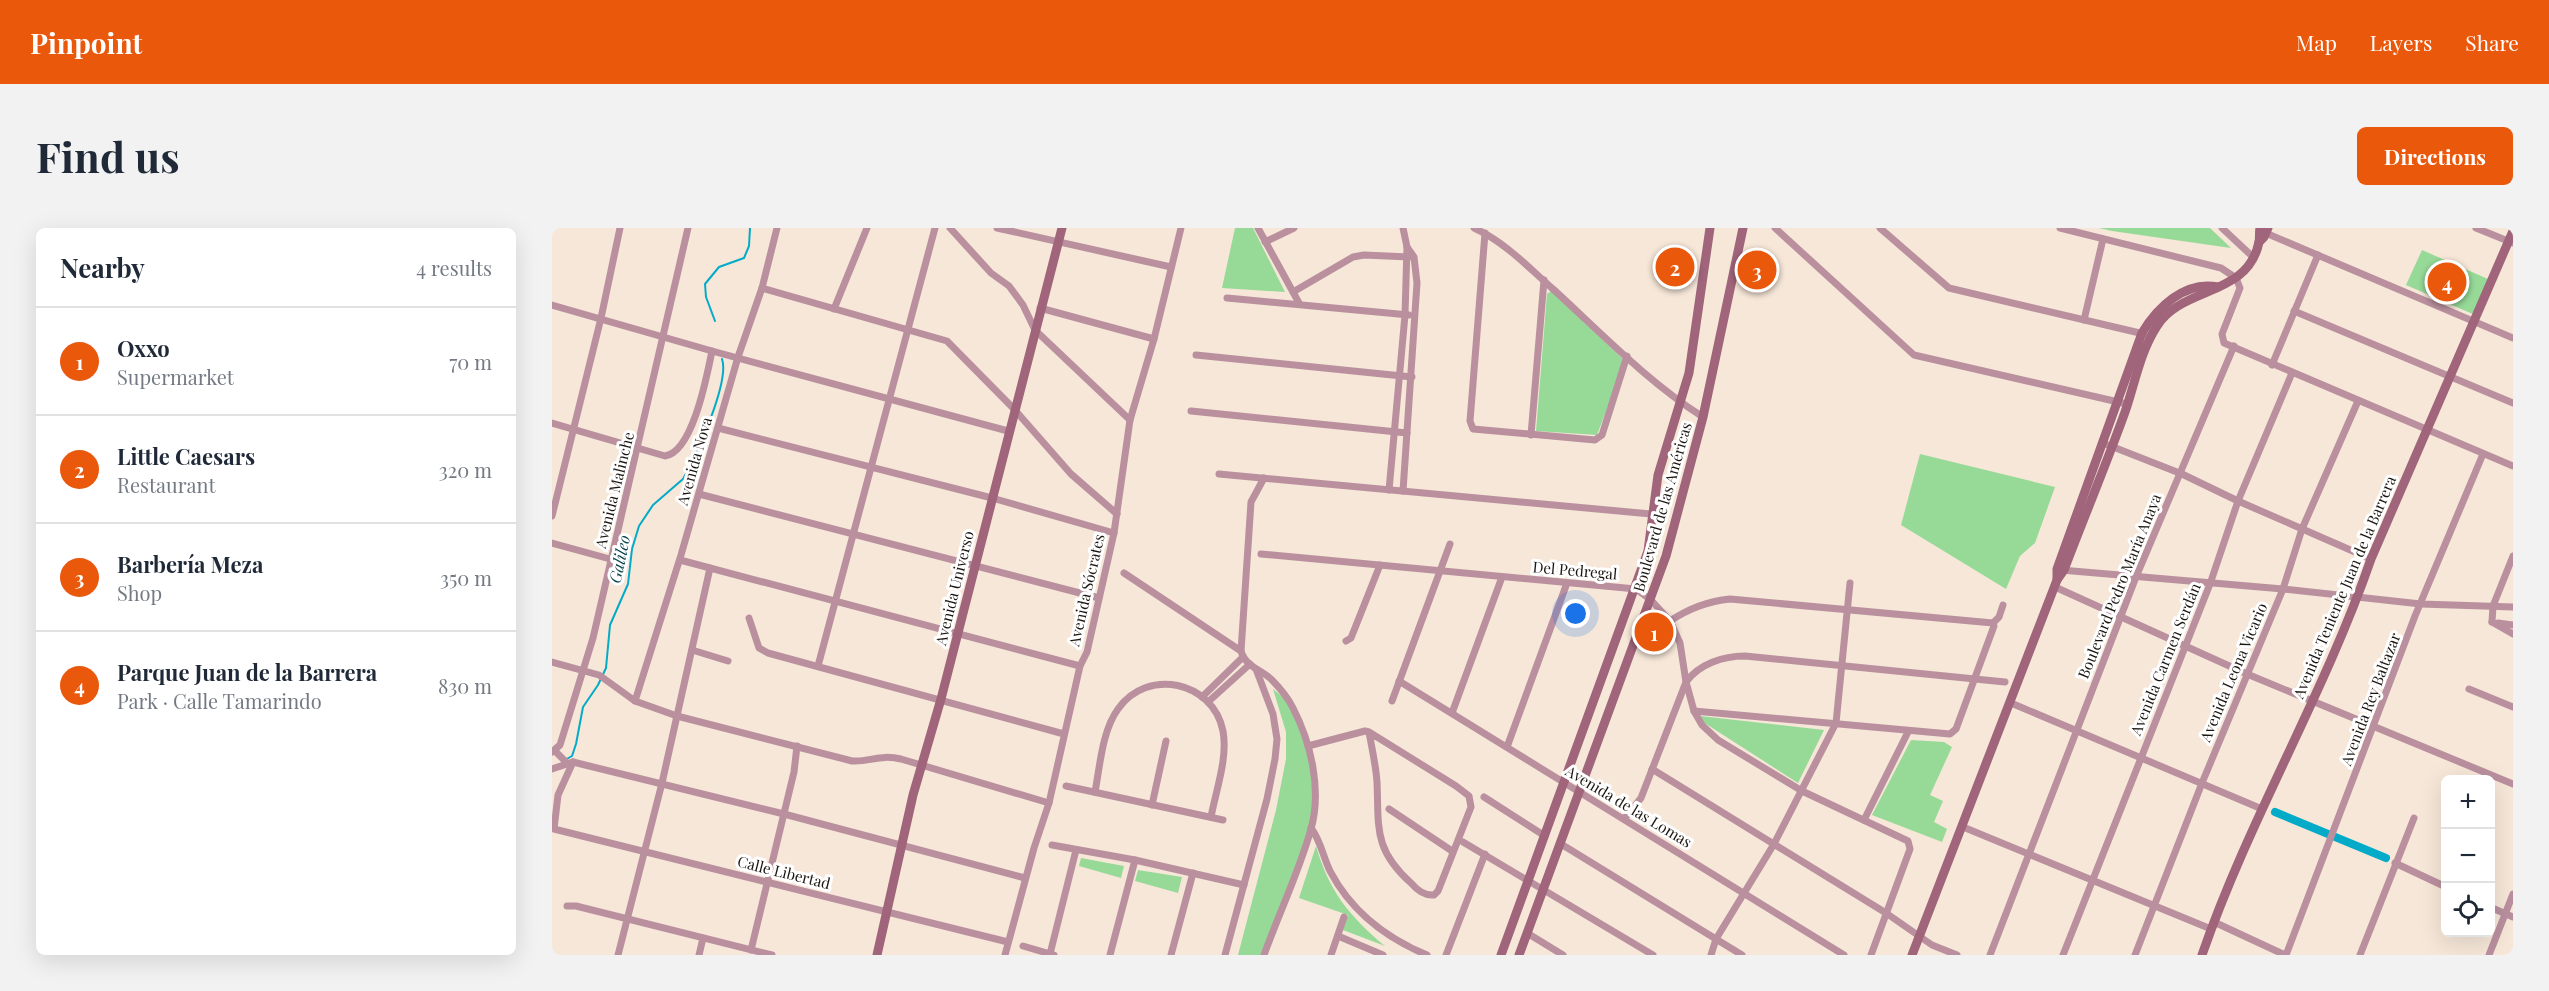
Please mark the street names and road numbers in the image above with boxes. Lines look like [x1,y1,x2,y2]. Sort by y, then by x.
street label: Avenida Nova [672,414,716,508]
street label: Boulevard de las Américas [1628,420,1696,594]
street label: Avenida Malinche [590,430,638,551]
street label: Avenida Teniente Juan de la Barrera [2288,472,2400,702]
street label: Boulevard Pedro María Anaya [2073,490,2165,681]
street label: Avenida Universo [930,529,978,648]
street label: Avenida Sócrates [1063,532,1109,649]
street label: Del Pedregal [1532,556,1618,584]
street label: Avenida Carmen Serdán [2125,580,2205,739]
street label: Avenida Leona Vicario [2194,600,2271,745]
street label: Avenida Rey Baltazar [2335,630,2405,769]
street label: Avenida de las Lomas [1561,760,1696,852]
street label: Calle Libertad [736,851,833,893]

